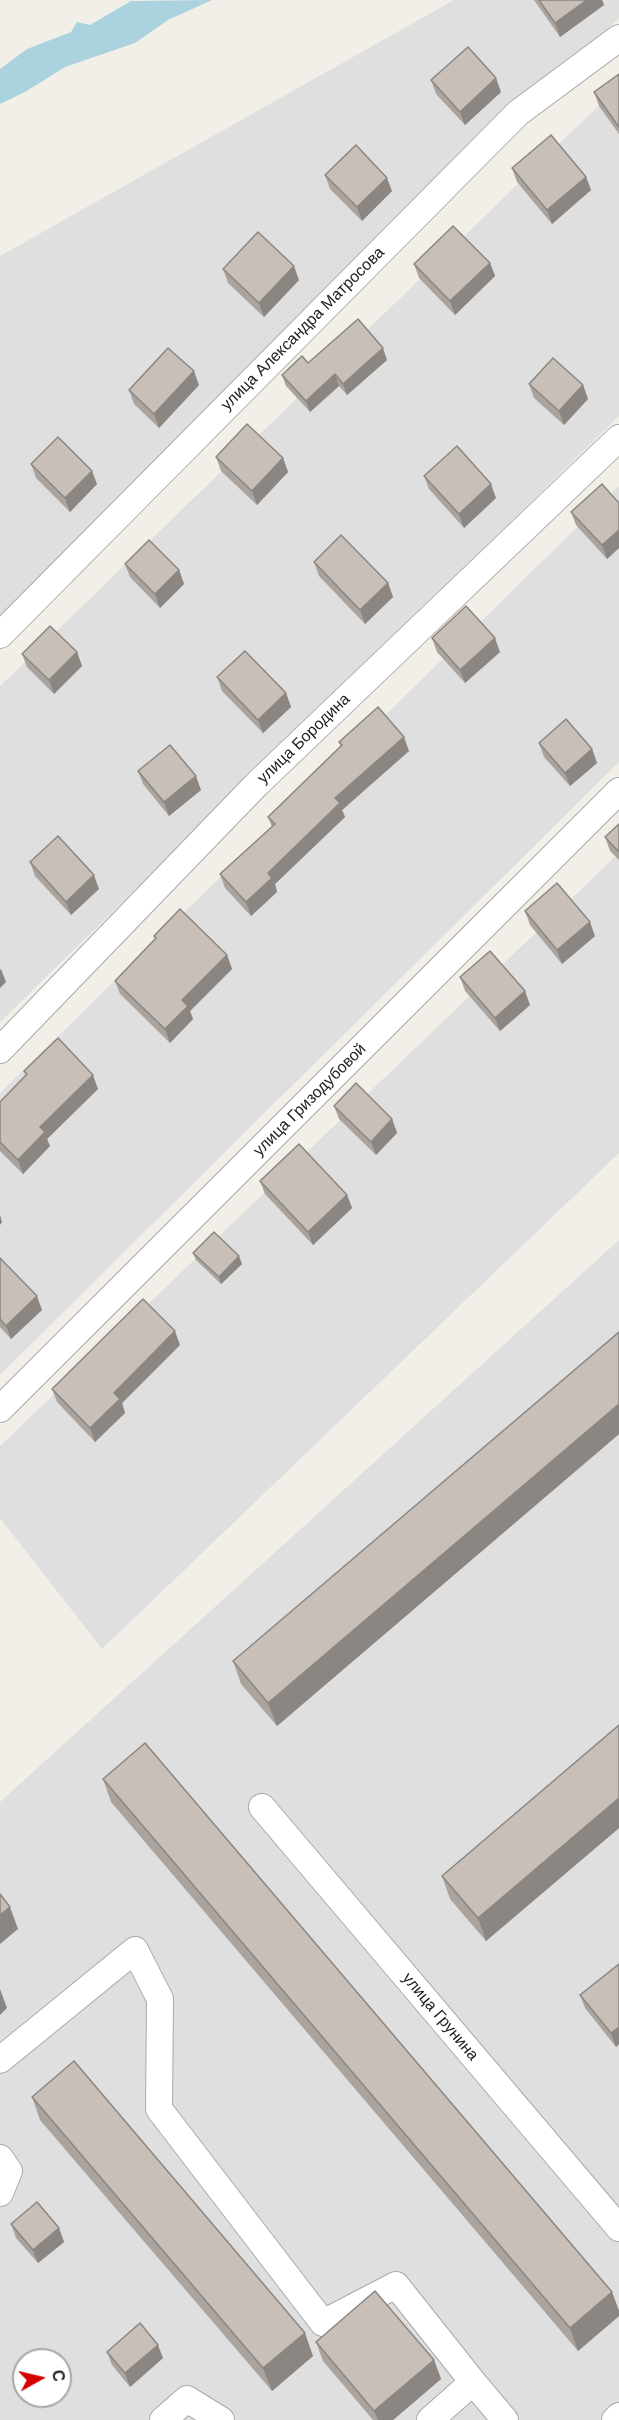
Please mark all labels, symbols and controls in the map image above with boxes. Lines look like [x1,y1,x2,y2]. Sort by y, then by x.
street label: улица Александра Матросова [217,243,389,415]
street label: улица Бородина [254,690,354,788]
street label: улица Гризодубовой [250,1040,370,1160]
street label: улица Грунина [398,1969,482,2065]
north arrow [12,2348,72,2408]
text: С [49,2369,68,2383]

